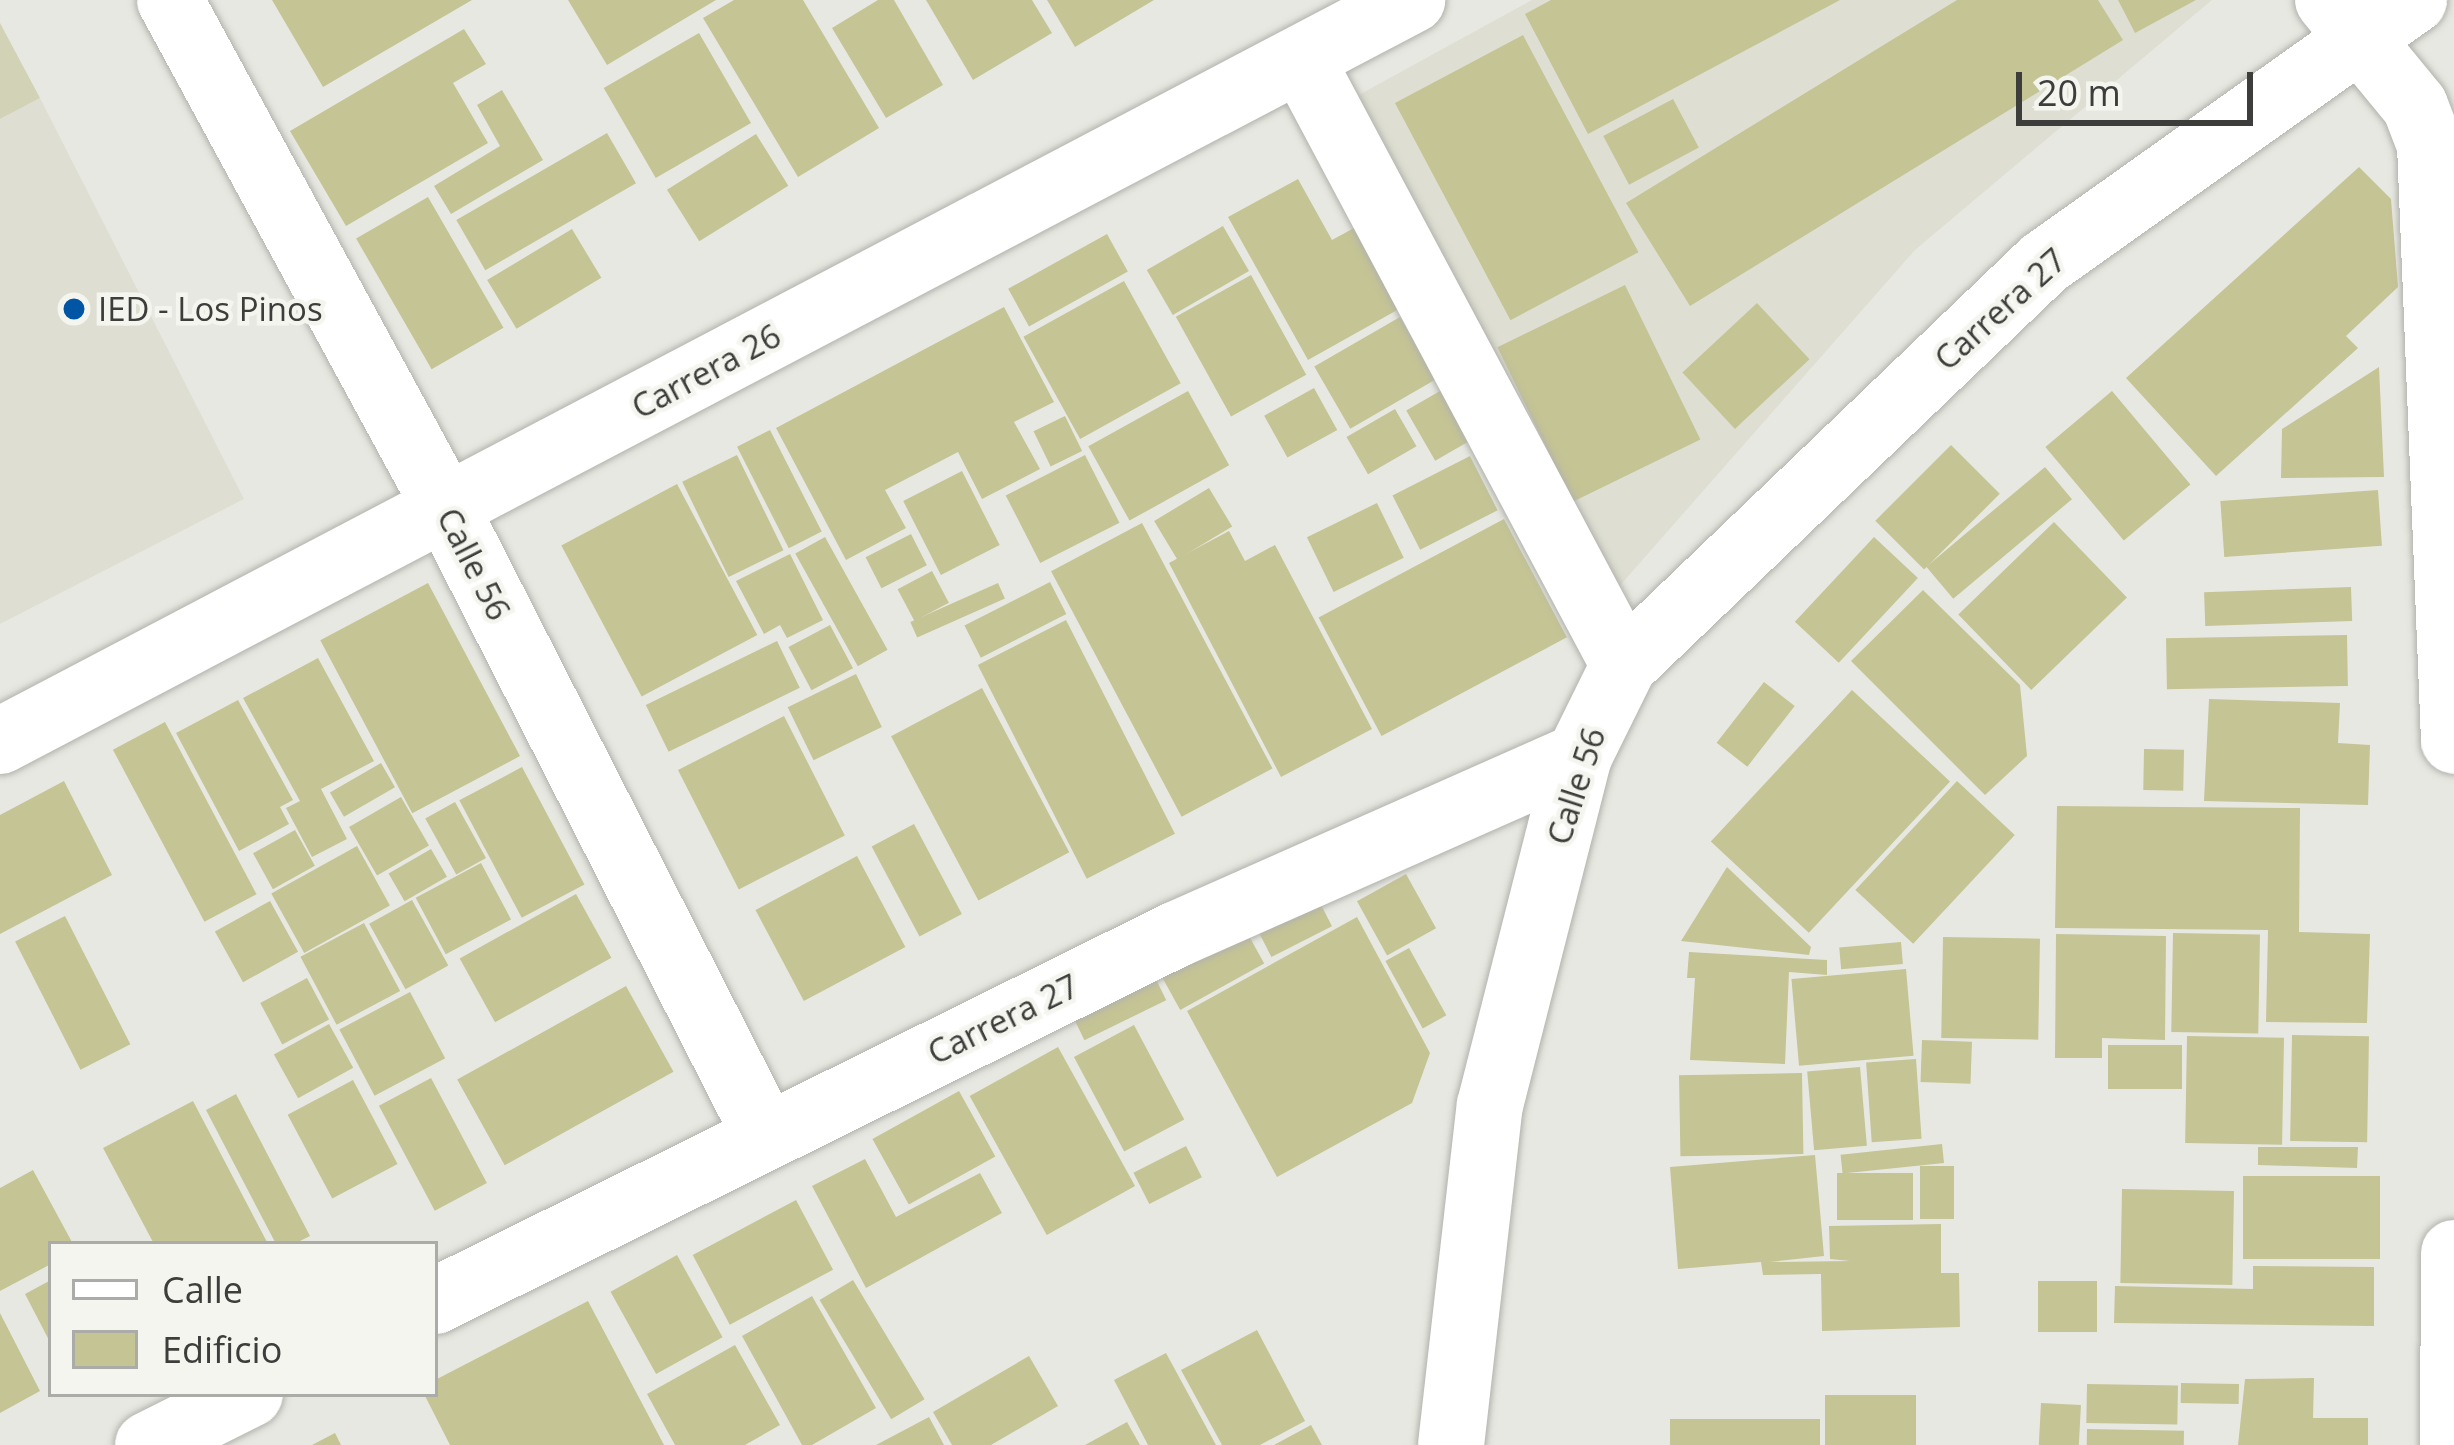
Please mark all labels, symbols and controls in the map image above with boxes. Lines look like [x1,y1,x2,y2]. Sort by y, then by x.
scale bar [2022,48,2259,122]
text: 20 m [2037,68,2121,117]
street label: Carrera 27 [1926,240,2074,378]
place label: IED - Los Pinos [98,289,323,329]
marker: IED - Los Pinos [61,296,87,322]
street label: Carrera 26 [625,315,787,427]
street label: Calle 56 [429,501,519,627]
street label: Calle 56 [1539,723,1613,849]
street label: Carrera 27 [921,966,1085,1072]
legend [48,1241,438,1397]
text: Calle [162,1265,243,1314]
text: Edificio [162,1325,282,1374]

